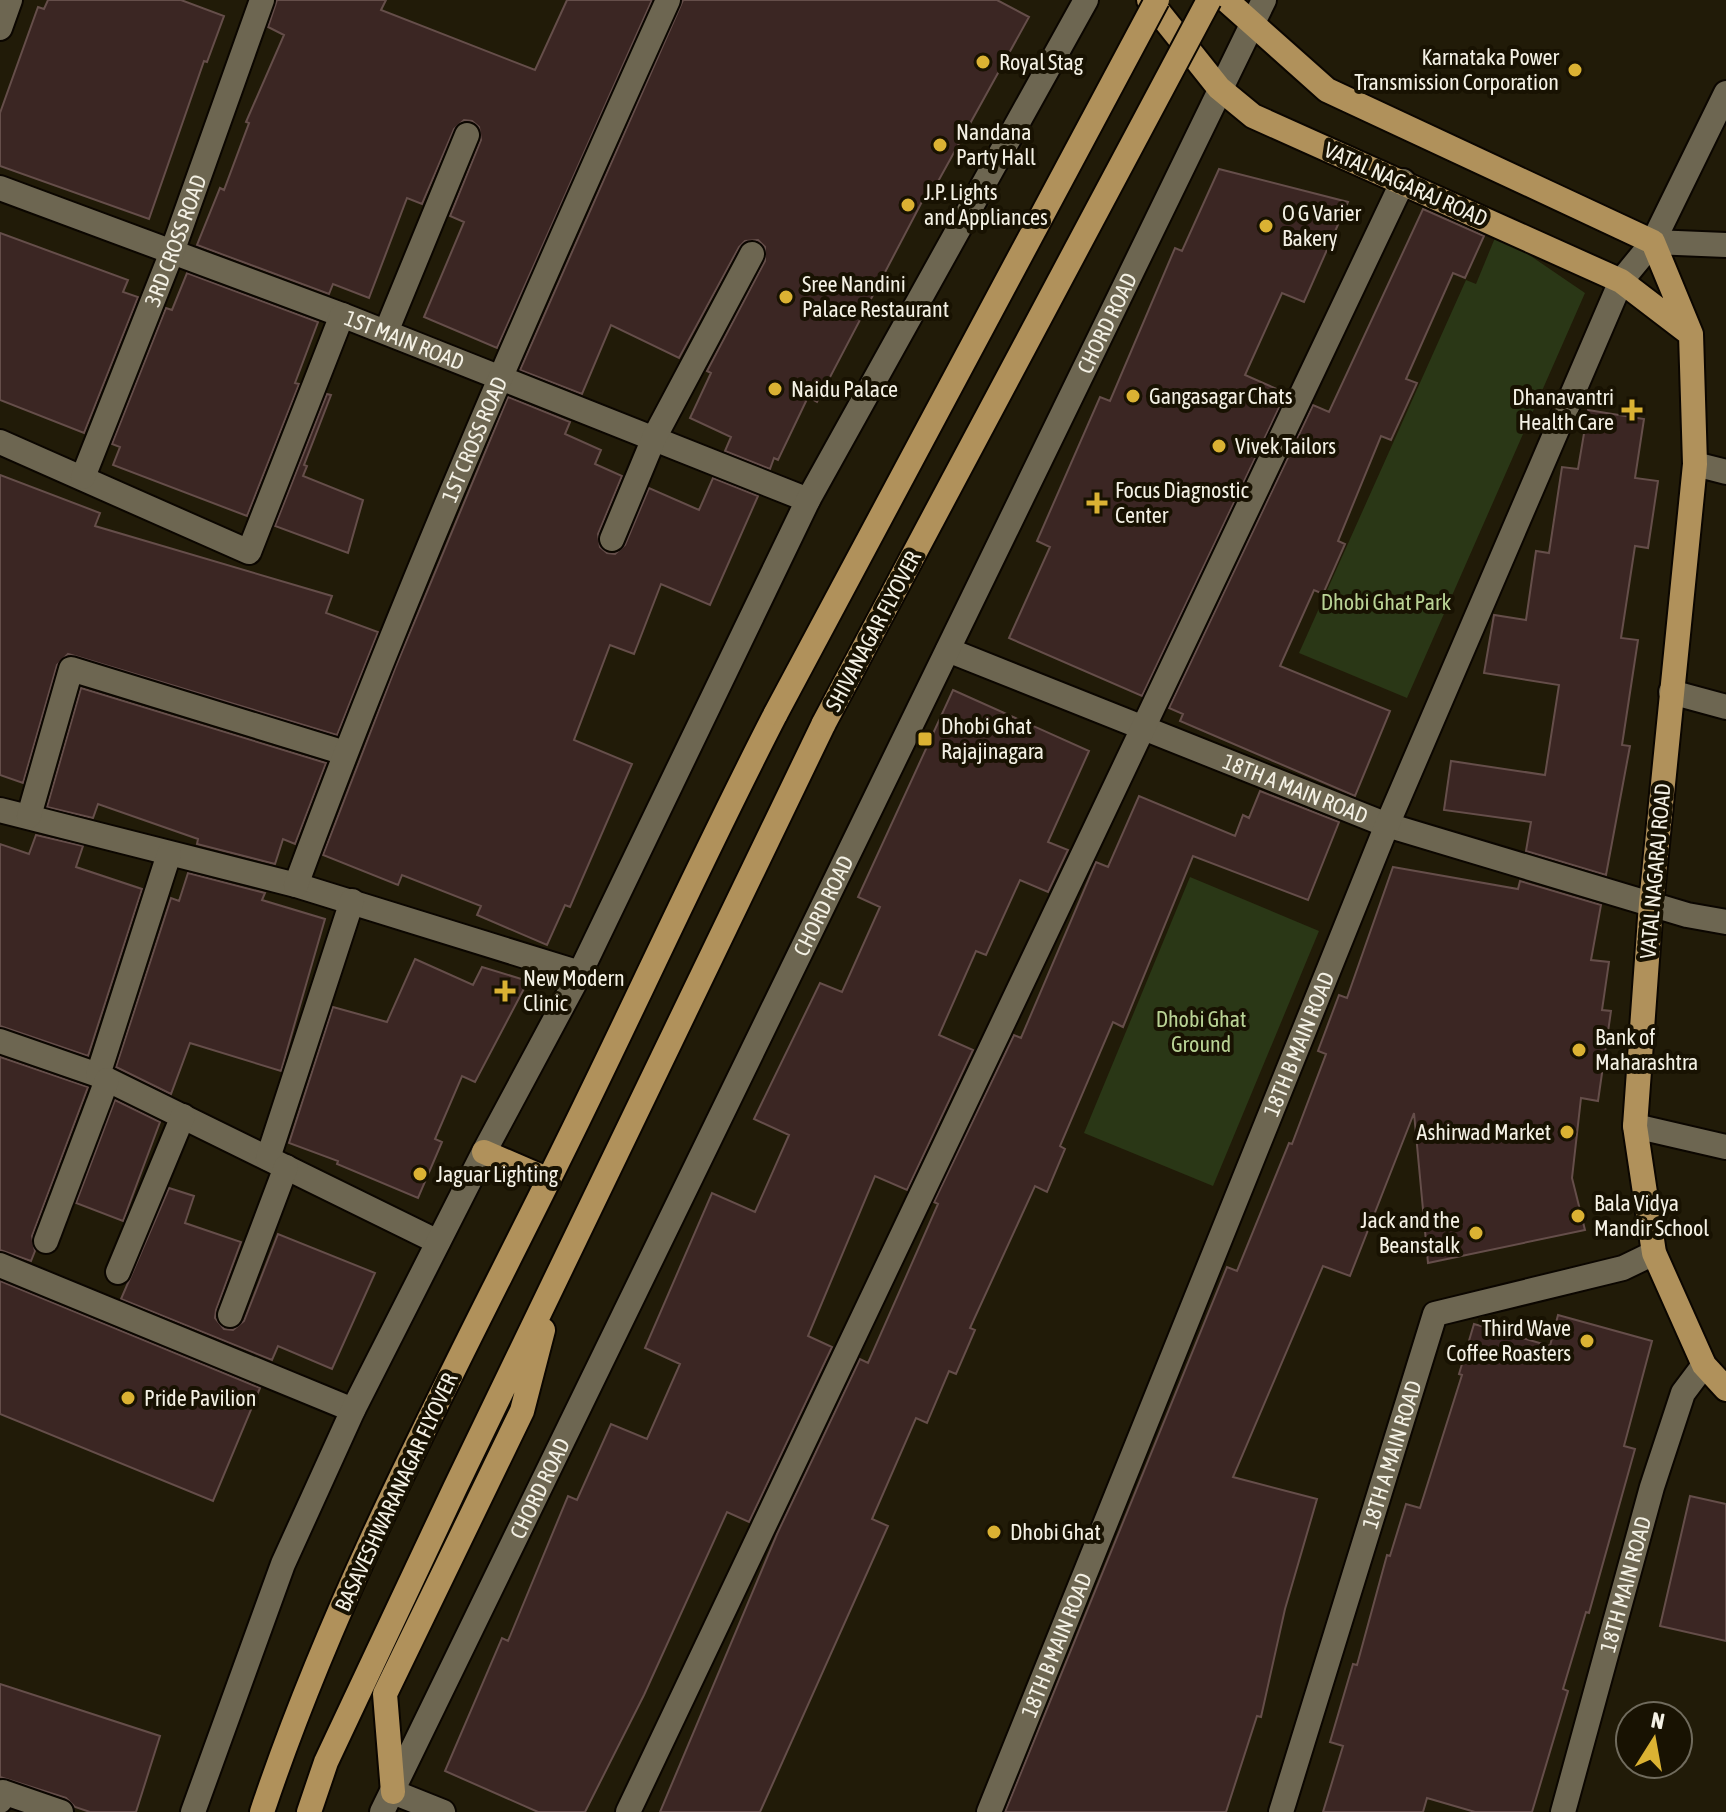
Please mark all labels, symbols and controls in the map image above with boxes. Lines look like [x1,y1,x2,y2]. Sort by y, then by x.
place label: Karnataka Power Transmission Corporation [1354,44,1560,95]
place label: Royal Stag [999,49,1084,75]
marker: Royal Stag [974,53,992,71]
marker: Karnataka Power Transmission Corporation [1566,61,1584,79]
place label: Nandana Party Hall [956,119,1036,170]
marker: Nandana Party Hall [931,136,949,154]
street label: VATAL NAGARAJ ROAD [1320,136,1492,232]
street label: 3RD CROSS ROAD [139,171,212,310]
place label: J.P. Lights and Appliances [924,179,1048,230]
marker: J.P. Lights and Appliances [899,196,917,214]
place label: O G Varier Bakery [1282,200,1361,251]
marker: O G Varier Bakery [1257,217,1275,235]
street label: CHORD ROAD [1071,268,1142,378]
place label: Sree Nandini Palace Restaurant [802,271,949,322]
marker: Sree Nandini Palace Restaurant [777,288,795,306]
street label: 1ST MAIN ROAD [341,304,468,375]
street label: 1ST CROSS ROAD [436,373,512,506]
place label: Naidu Palace [791,376,898,402]
marker: Naidu Palace [766,380,784,398]
place label: Gangasagar Chats [1149,383,1293,409]
place label: Dhanavantri Health Care [1512,384,1614,435]
marker: Gangasagar Chats [1124,387,1142,405]
marker: Dhanavantri Health Care [1621,399,1643,421]
place label: Vivek Tailors [1235,433,1336,459]
marker: Vivek Tailors [1210,437,1228,455]
place label: Focus Diagnostic Center [1115,477,1250,528]
marker: Focus Diagnostic Center [1086,492,1108,514]
street label: SHIVANAGAR FLYOVER [820,546,926,716]
park label: Dhobi Ghat Park [1321,589,1452,615]
place label: Dhobi Ghat Rajajinagara [941,713,1044,764]
marker: Dhobi Ghat Rajajinagara [916,730,934,748]
street label: 18TH A MAIN ROAD [1219,748,1372,829]
street label: VATAL NAGARAJ ROAD [1634,782,1676,960]
street label: CHORD ROAD [788,851,859,960]
place label: New Modern Clinic [523,965,625,1016]
street label: 18TH B MAIN ROAD [1258,968,1339,1120]
marker: New Modern Clinic [494,980,516,1002]
park label: Dhobi Ghat Ground [1156,1006,1246,1057]
place label: Bank of Maharashtra [1595,1024,1698,1075]
marker: Bank of Maharashtra [1570,1041,1588,1059]
place label: Ashirwad Market [1417,1119,1551,1145]
marker: Ashirwad Market [1558,1123,1576,1141]
place label: Jaguar Lighting [436,1161,559,1187]
marker: Jaguar Lighting [411,1165,429,1183]
place label: Bala Vidya Mandir School [1594,1190,1709,1241]
place label: Jack and the Beanstalk [1361,1207,1460,1258]
marker: Bala Vidya Mandir School [1569,1207,1587,1225]
marker: Jack and the Beanstalk [1467,1224,1485,1242]
place label: Third Wave Coffee Roasters [1446,1315,1571,1366]
marker: Third Wave Coffee Roasters [1578,1332,1596,1350]
street label: BASAVESHWARANAGAR FLYOVER [329,1369,463,1615]
street label: 18TH A MAIN ROAD [1356,1377,1427,1532]
place label: Pride Pavilion [144,1385,256,1411]
marker: Pride Pavilion [119,1389,137,1407]
street label: CHORD ROAD [504,1434,575,1543]
street label: 18TH MAIN ROAD [1594,1513,1656,1655]
place label: Dhobi Ghat [1010,1519,1101,1545]
marker: Dhobi Ghat [985,1523,1003,1541]
street label: 18TH B MAIN ROAD [1016,1569,1097,1721]
north arrow [1614,1700,1694,1780]
text: N [1649,1706,1667,1734]

